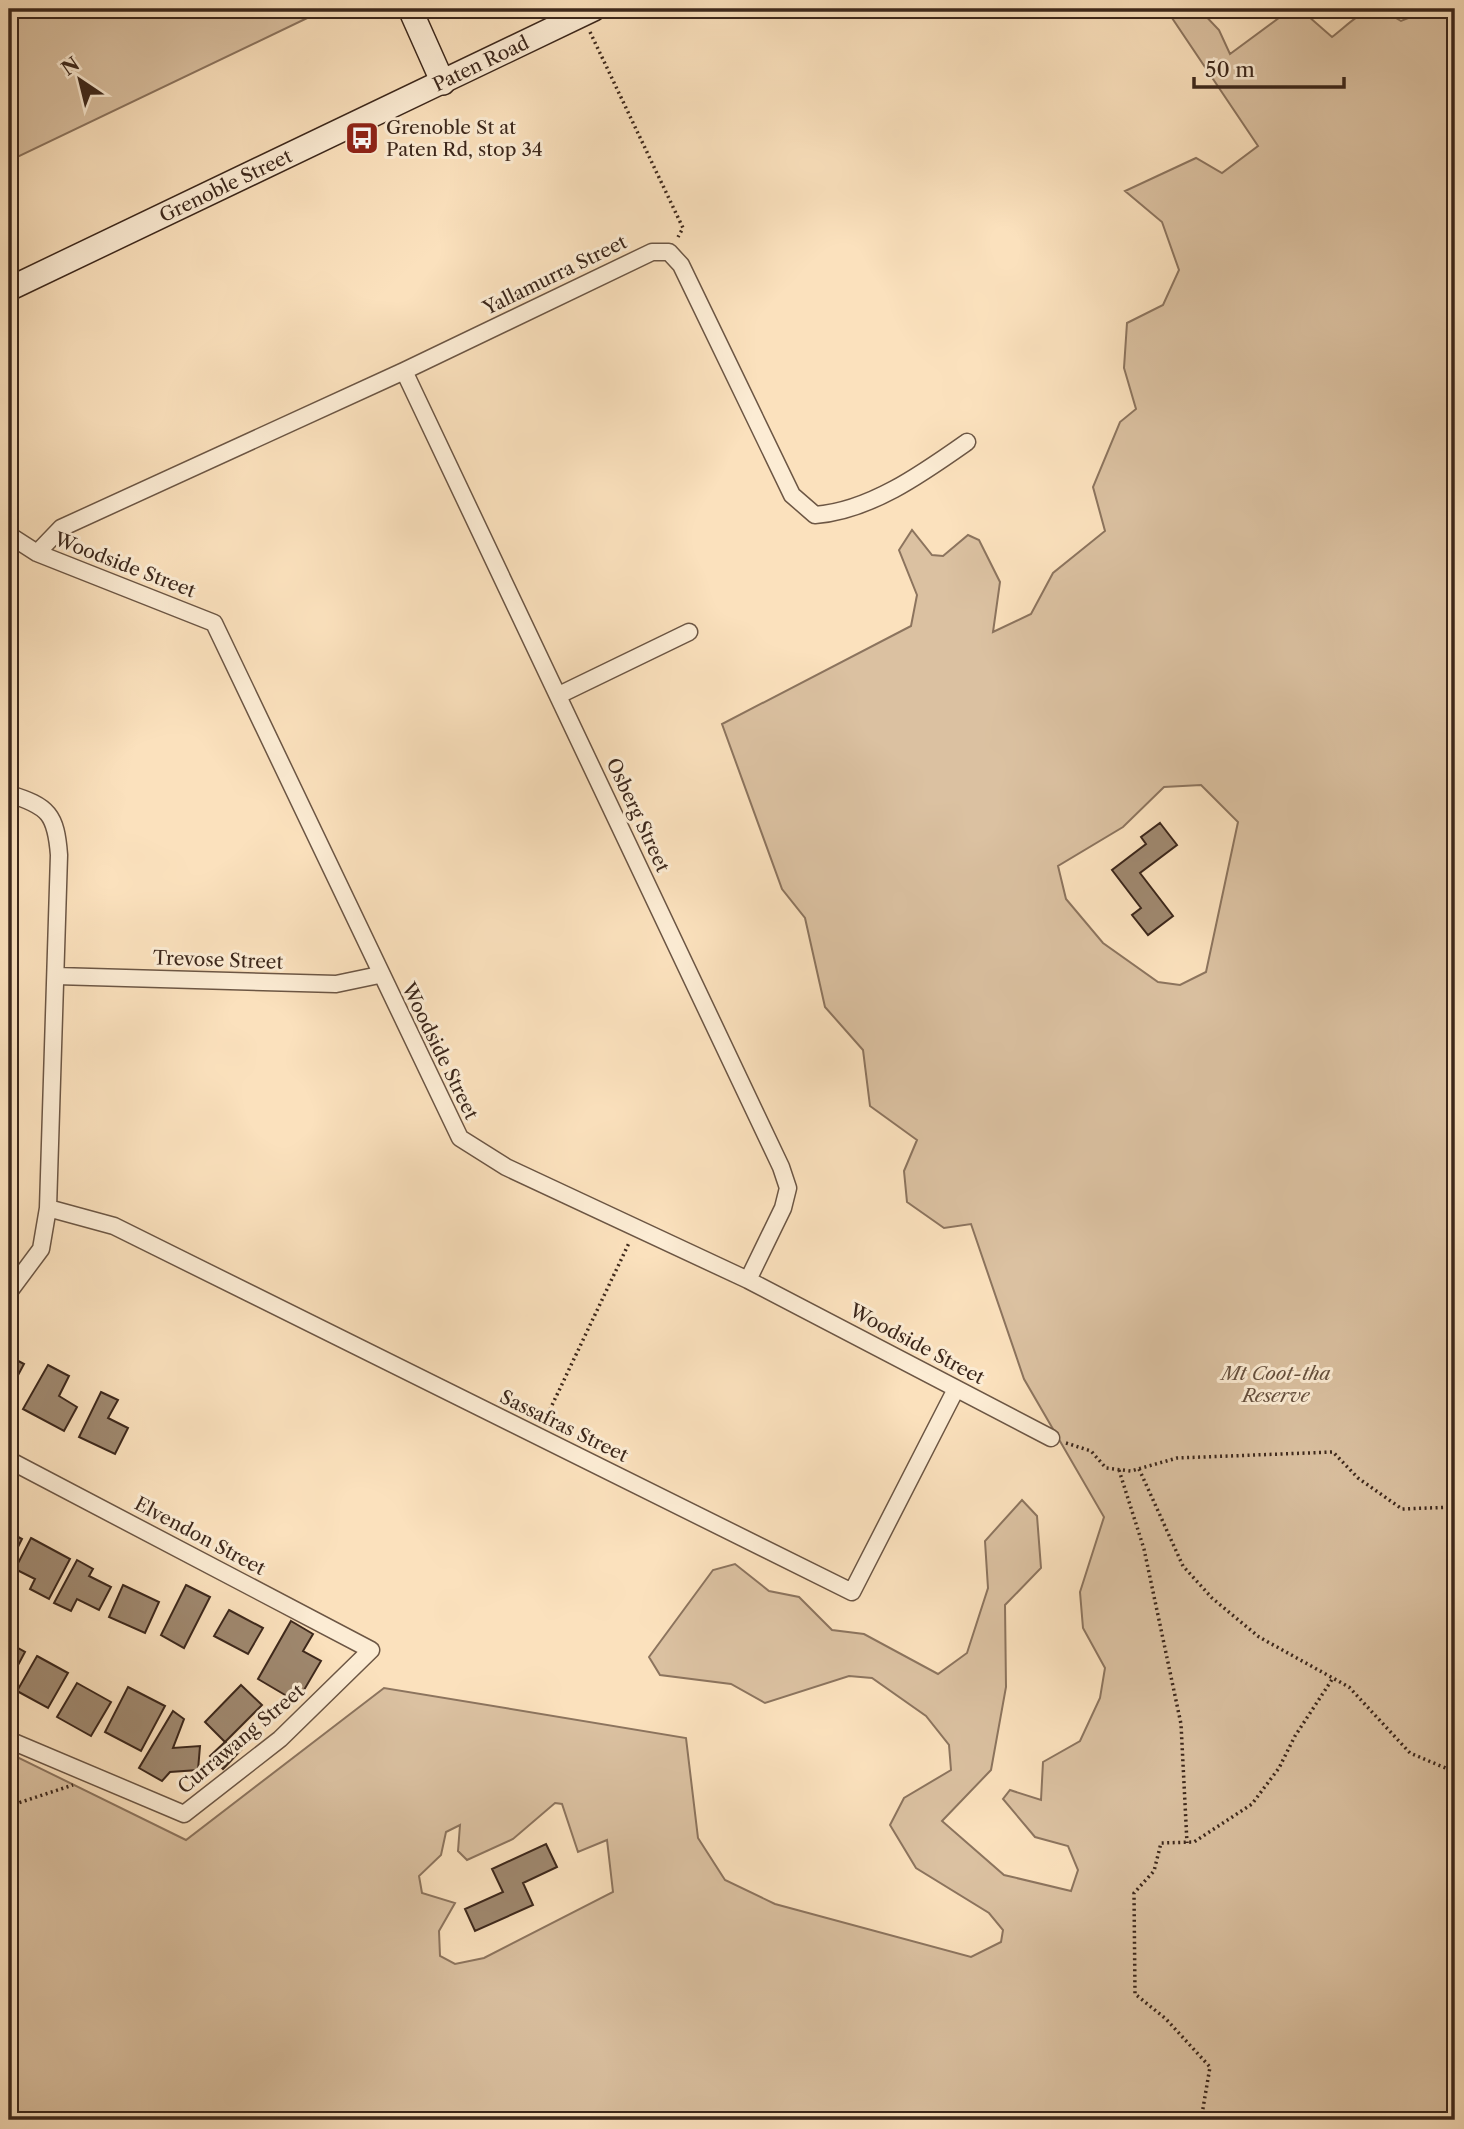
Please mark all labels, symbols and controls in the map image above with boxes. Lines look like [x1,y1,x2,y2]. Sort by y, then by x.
street label: Paten Road [429,30,533,96]
north arrow [46,46,116,116]
scale bar [1194,46,1345,90]
text: N [57,52,84,81]
text: 50 m [1205,57,1255,82]
place label: Grenoble St at Paten Rd, stop 34 [386,116,543,161]
bus stop icon: Grenoble St at Paten Rd, stop 34 [343,119,381,157]
street label: Grenoble Street [156,144,296,227]
street label: Yallamurra Street [479,230,631,320]
street label: Woodside Street [50,527,199,603]
street label: Osberg Street [602,754,675,876]
street label: Trevose Street [152,946,284,974]
street label: Woodside Street [397,978,483,1123]
street label: Woodside Street [845,1298,989,1389]
park label: Mt Coot-tha Reserve [1219,1362,1331,1407]
street label: Sassafras Street [496,1385,632,1467]
street label: Elvendon Street [131,1492,270,1580]
street label: Currawang Street [173,1679,309,1799]

